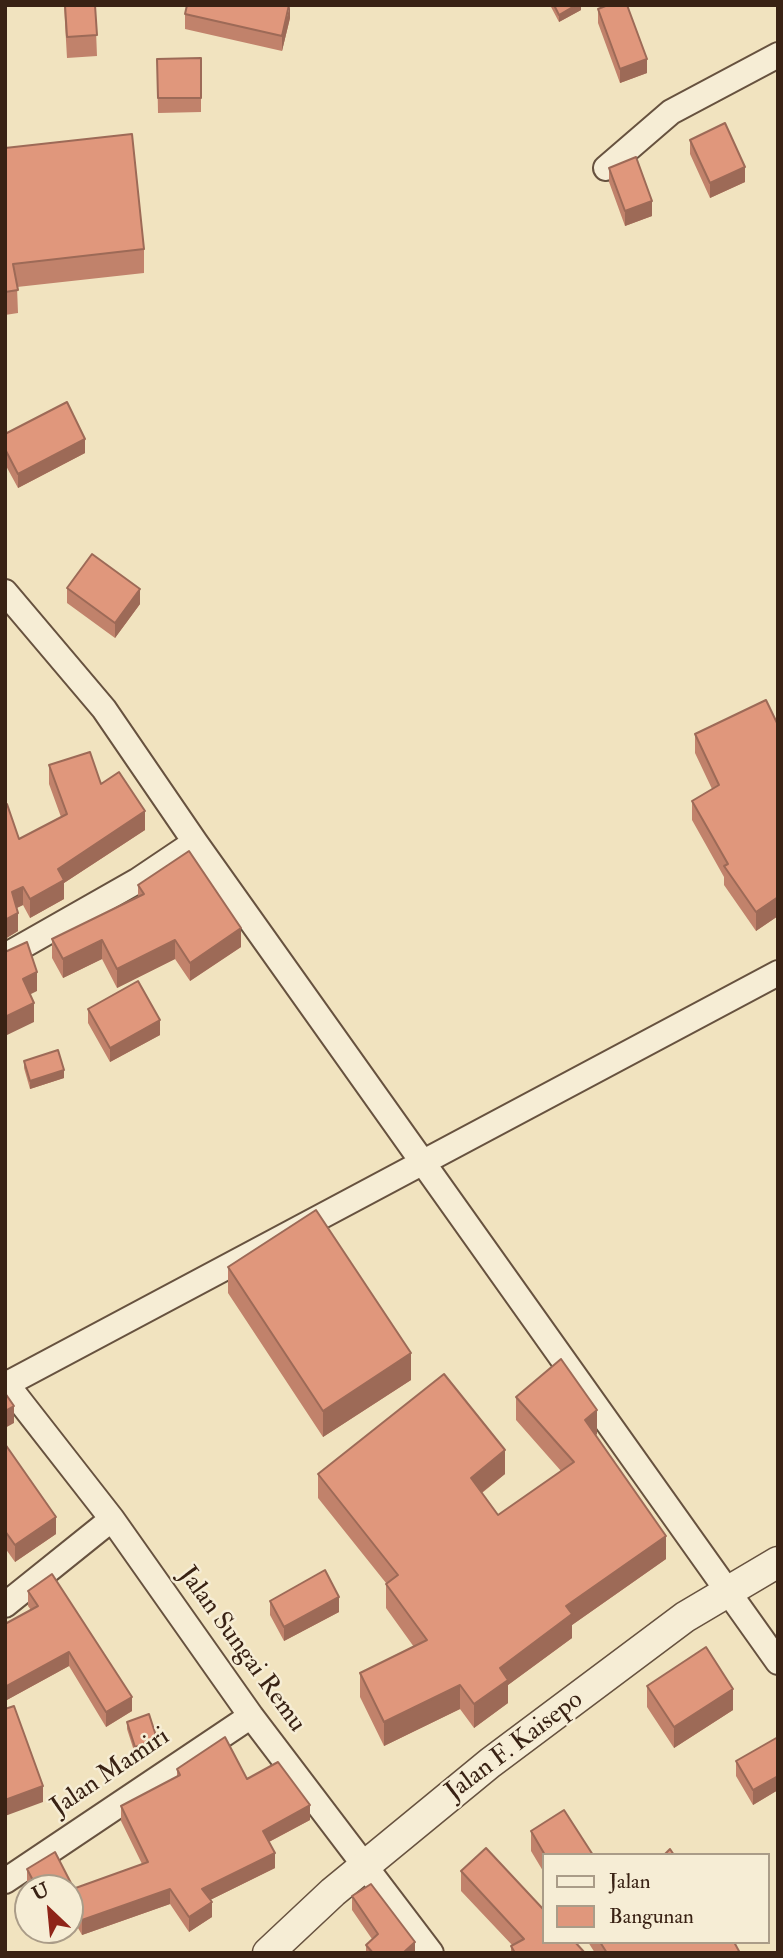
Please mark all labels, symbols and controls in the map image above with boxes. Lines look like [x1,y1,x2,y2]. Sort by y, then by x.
street label: Jalan Sungai Remu [171,1561,311,1739]
street label: Jalan F. Kaisepo [440,1685,590,1809]
street label: Jalan Mamiri [46,1722,176,1824]
legend [542,1853,769,1944]
text: Jalan [609,1868,651,1895]
north arrow [14,1874,84,1944]
text: U [28,1878,53,1906]
text: Bangunan [609,1903,694,1930]

